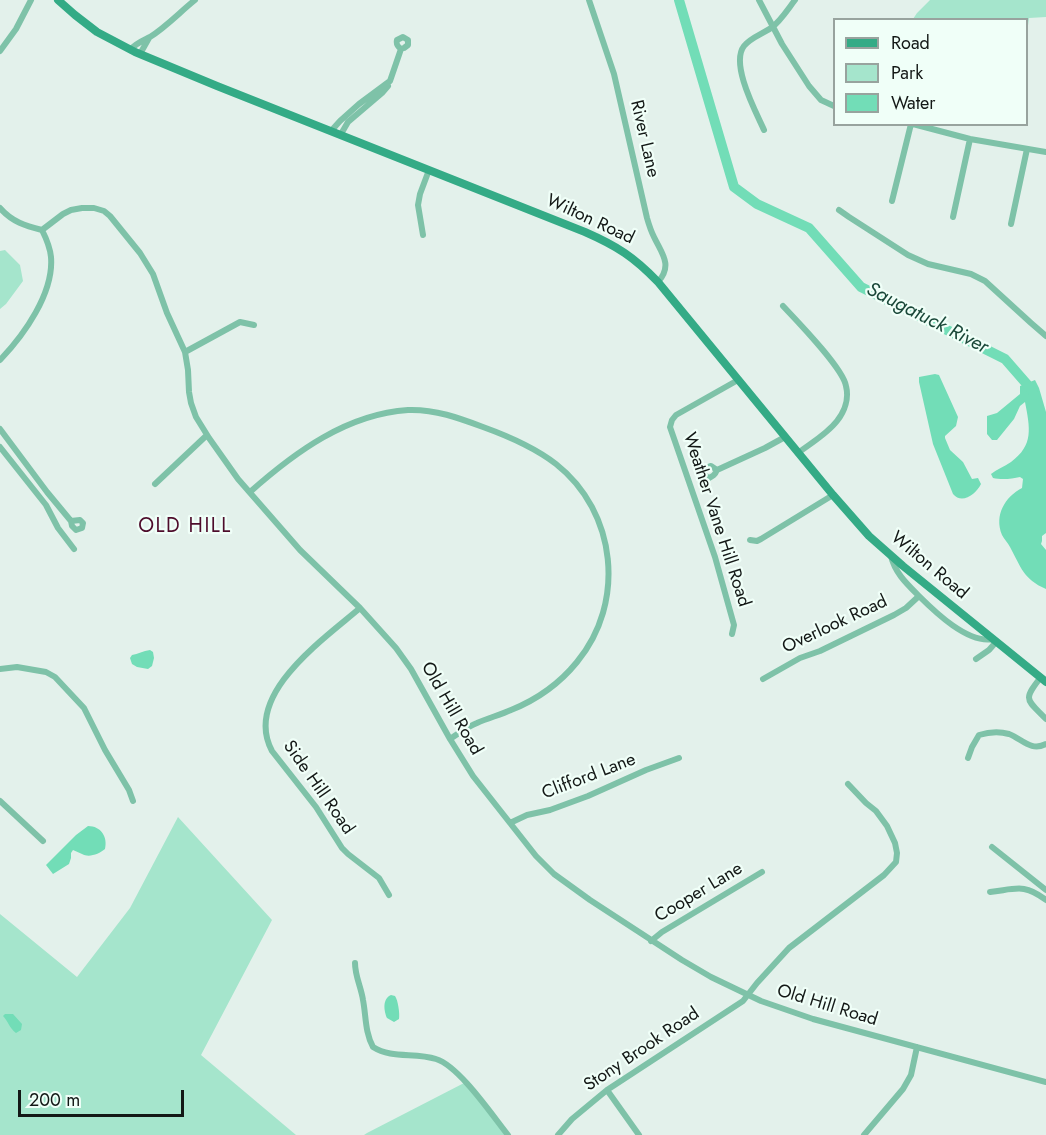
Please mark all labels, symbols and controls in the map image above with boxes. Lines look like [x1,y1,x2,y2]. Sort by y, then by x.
legend [833,18,1028,126]
text: Road [891,30,930,56]
text: Park [891,60,923,86]
text: Water [891,90,935,116]
street label: River Lane [625,98,663,180]
street label: Wilton Road [543,190,637,250]
water label: Saugatuck River [862,278,992,360]
street label: Weather Vane Hill Road [678,430,754,610]
district label: OLD HILL [138,515,232,539]
street label: Wilton Road [886,527,972,605]
street label: Overlook Road [779,591,891,659]
street label: Old Hill Road [416,659,486,759]
street label: Side Hill Road [278,737,358,839]
street label: Clifford Lane [539,749,639,805]
street label: Cooper Lane [651,858,747,928]
street label: Old Hill Road [774,980,880,1032]
street label: Stony Brook Road [580,1003,704,1097]
scale bar [21,1078,188,1116]
text: 200 m [29,1087,80,1113]

